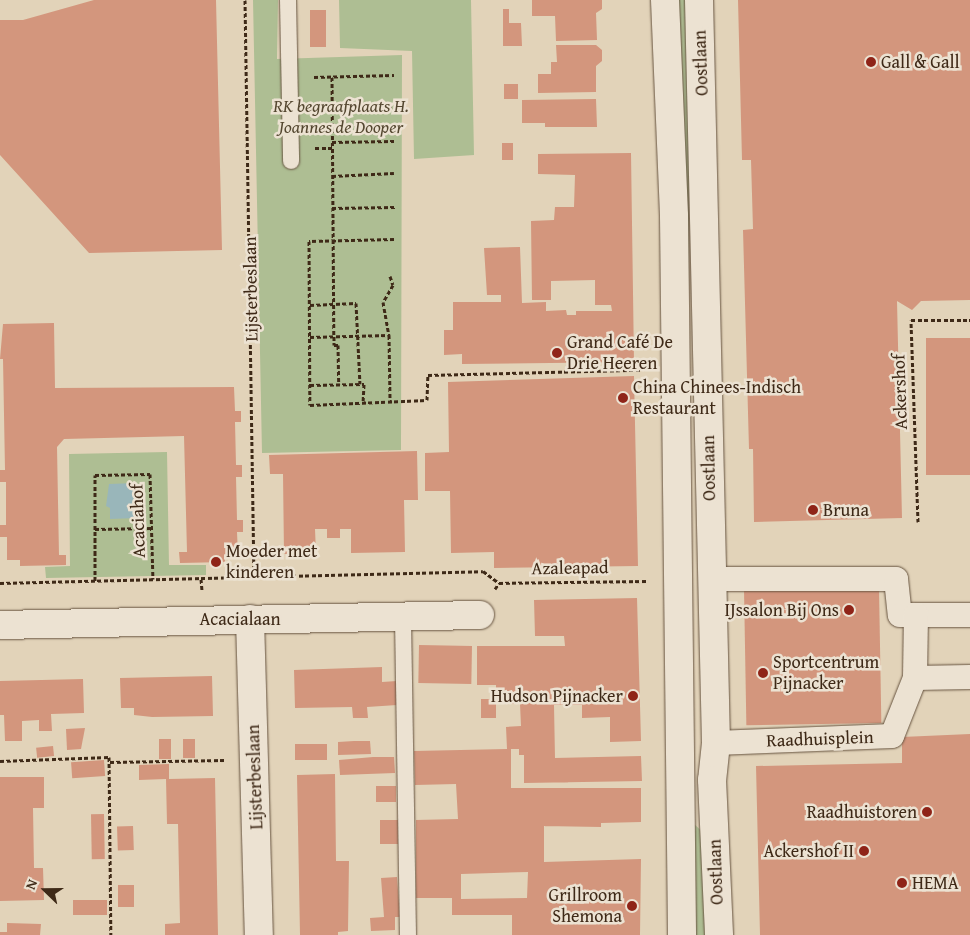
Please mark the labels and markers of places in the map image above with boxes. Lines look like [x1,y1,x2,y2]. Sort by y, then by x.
place label: Gall & Gall [881,51,960,73]
marker: Gall & Gall [865,56,877,68]
place label: Grand Café De Drie Heeren [567,332,673,374]
marker: Grand Café De Drie Heeren [551,347,563,359]
place label: China Chinees-Indisch Restaurant [633,377,801,419]
marker: China Chinees-Indisch Restaurant [617,392,629,404]
place label: Bruna [823,499,869,521]
marker: Bruna [807,504,819,516]
place label: Moeder met kinderen [226,541,317,584]
marker: Moeder met kinderen [210,556,222,568]
place label: IJssalon Bij Ons [724,599,839,621]
marker: IJssalon Bij Ons [843,604,855,616]
place label: Sportcentrum Pijnacker [773,652,879,694]
marker: Sportcentrum Pijnacker [757,667,769,679]
place label: Hudson Pijnacker [491,685,623,707]
marker: Hudson Pijnacker [627,690,639,702]
place label: Raadhuistoren [807,801,917,823]
marker: Raadhuistoren [921,806,933,818]
place label: Ackershof II [763,840,854,862]
marker: Ackershof II [858,845,870,857]
place label: HEMA [912,872,959,894]
marker: HEMA [896,877,908,889]
place label: Grillroom Shemona [549,885,622,928]
marker: Grillroom Shemona [626,900,638,912]

